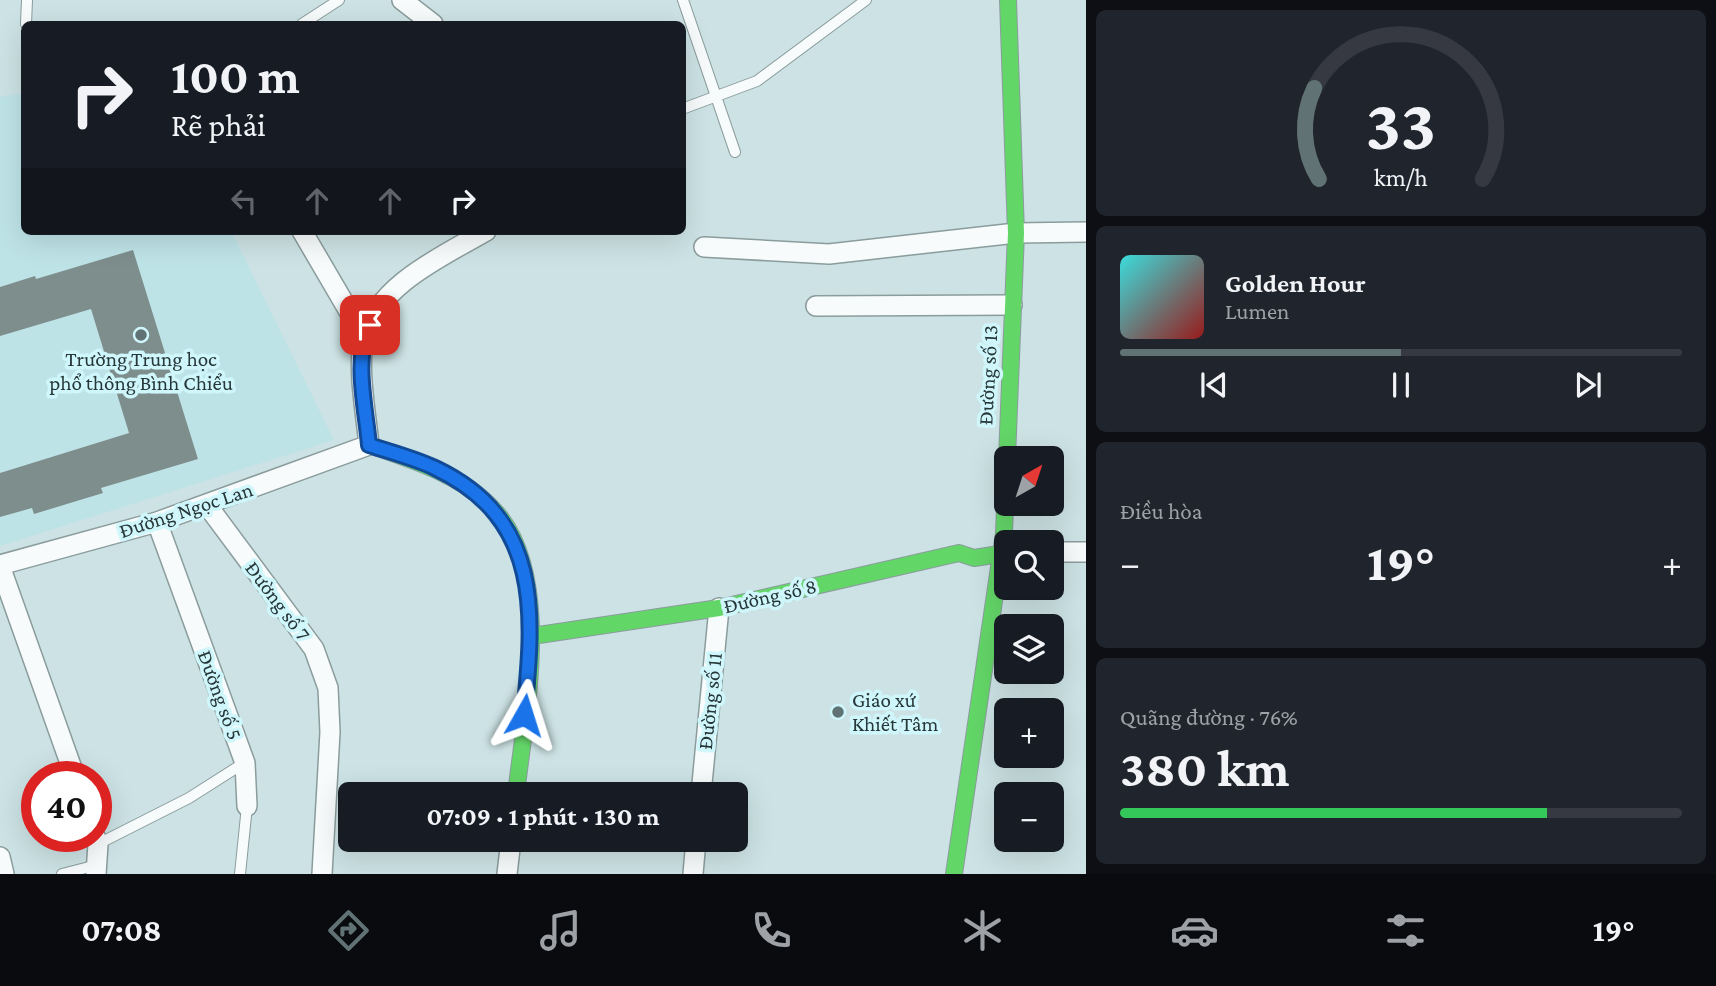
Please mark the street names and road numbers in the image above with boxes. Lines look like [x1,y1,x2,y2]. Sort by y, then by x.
street label: Đường số 13 [973,324,1003,426]
street label: Đường Ngọc Lan [116,477,256,543]
street label: Đường số 7 [240,557,316,646]
street label: Đường số 8 [721,574,819,618]
street label: Đường số 5 [193,647,247,743]
street label: Đường số 11 [693,651,727,751]

